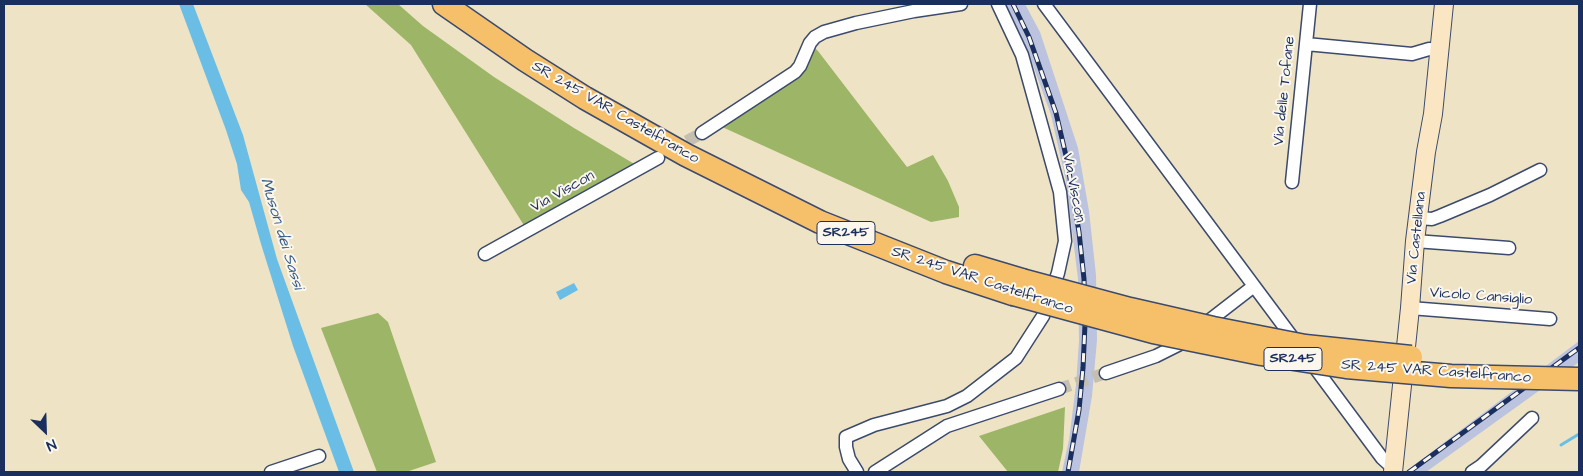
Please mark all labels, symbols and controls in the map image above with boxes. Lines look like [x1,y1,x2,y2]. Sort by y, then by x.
street label: Via delle Tofane [1270,35,1300,147]
street label: SR 245 VAR Castelfranco [528,58,702,168]
street label: Via Viscon [1057,152,1089,224]
street label: Via Viscon [528,167,598,217]
water label: Muson dei Sassi [255,176,307,292]
street label: Via Castellana [1403,191,1431,285]
road number: SR245 [817,222,875,244]
street label: SR 245 VAR Castelfranco [889,243,1075,319]
street label: Vicolo Cansiglio [1429,284,1533,310]
road number: SR245 [1264,348,1322,370]
street label: SR 245 VAR Castelfranco [1341,356,1531,388]
north arrow [20,406,70,456]
text: N [43,434,59,456]

